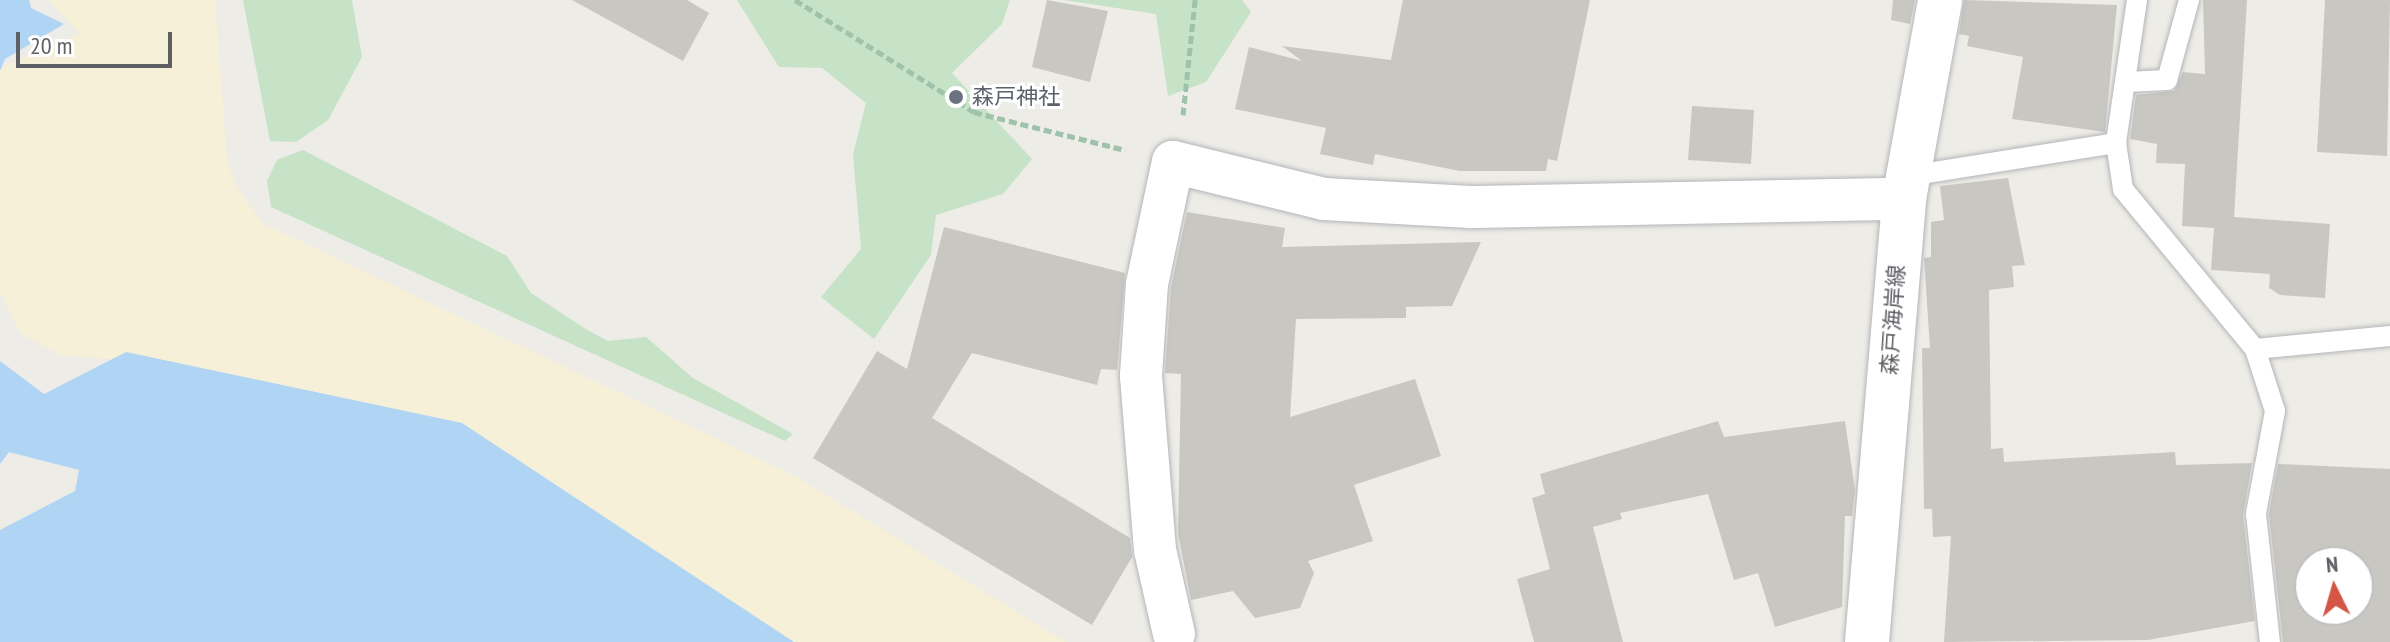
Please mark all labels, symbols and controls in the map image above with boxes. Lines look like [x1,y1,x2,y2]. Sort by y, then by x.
scale bar [20,16,176,66]
text: 20 m [30,30,72,61]
place label: 森戸神社 [972,84,1060,110]
marker: 森戸神社 [947,88,965,106]
street label: 森戸海岸線 [1876,264,1910,376]
north arrow [2294,546,2374,626]
text: N [2325,550,2339,579]

